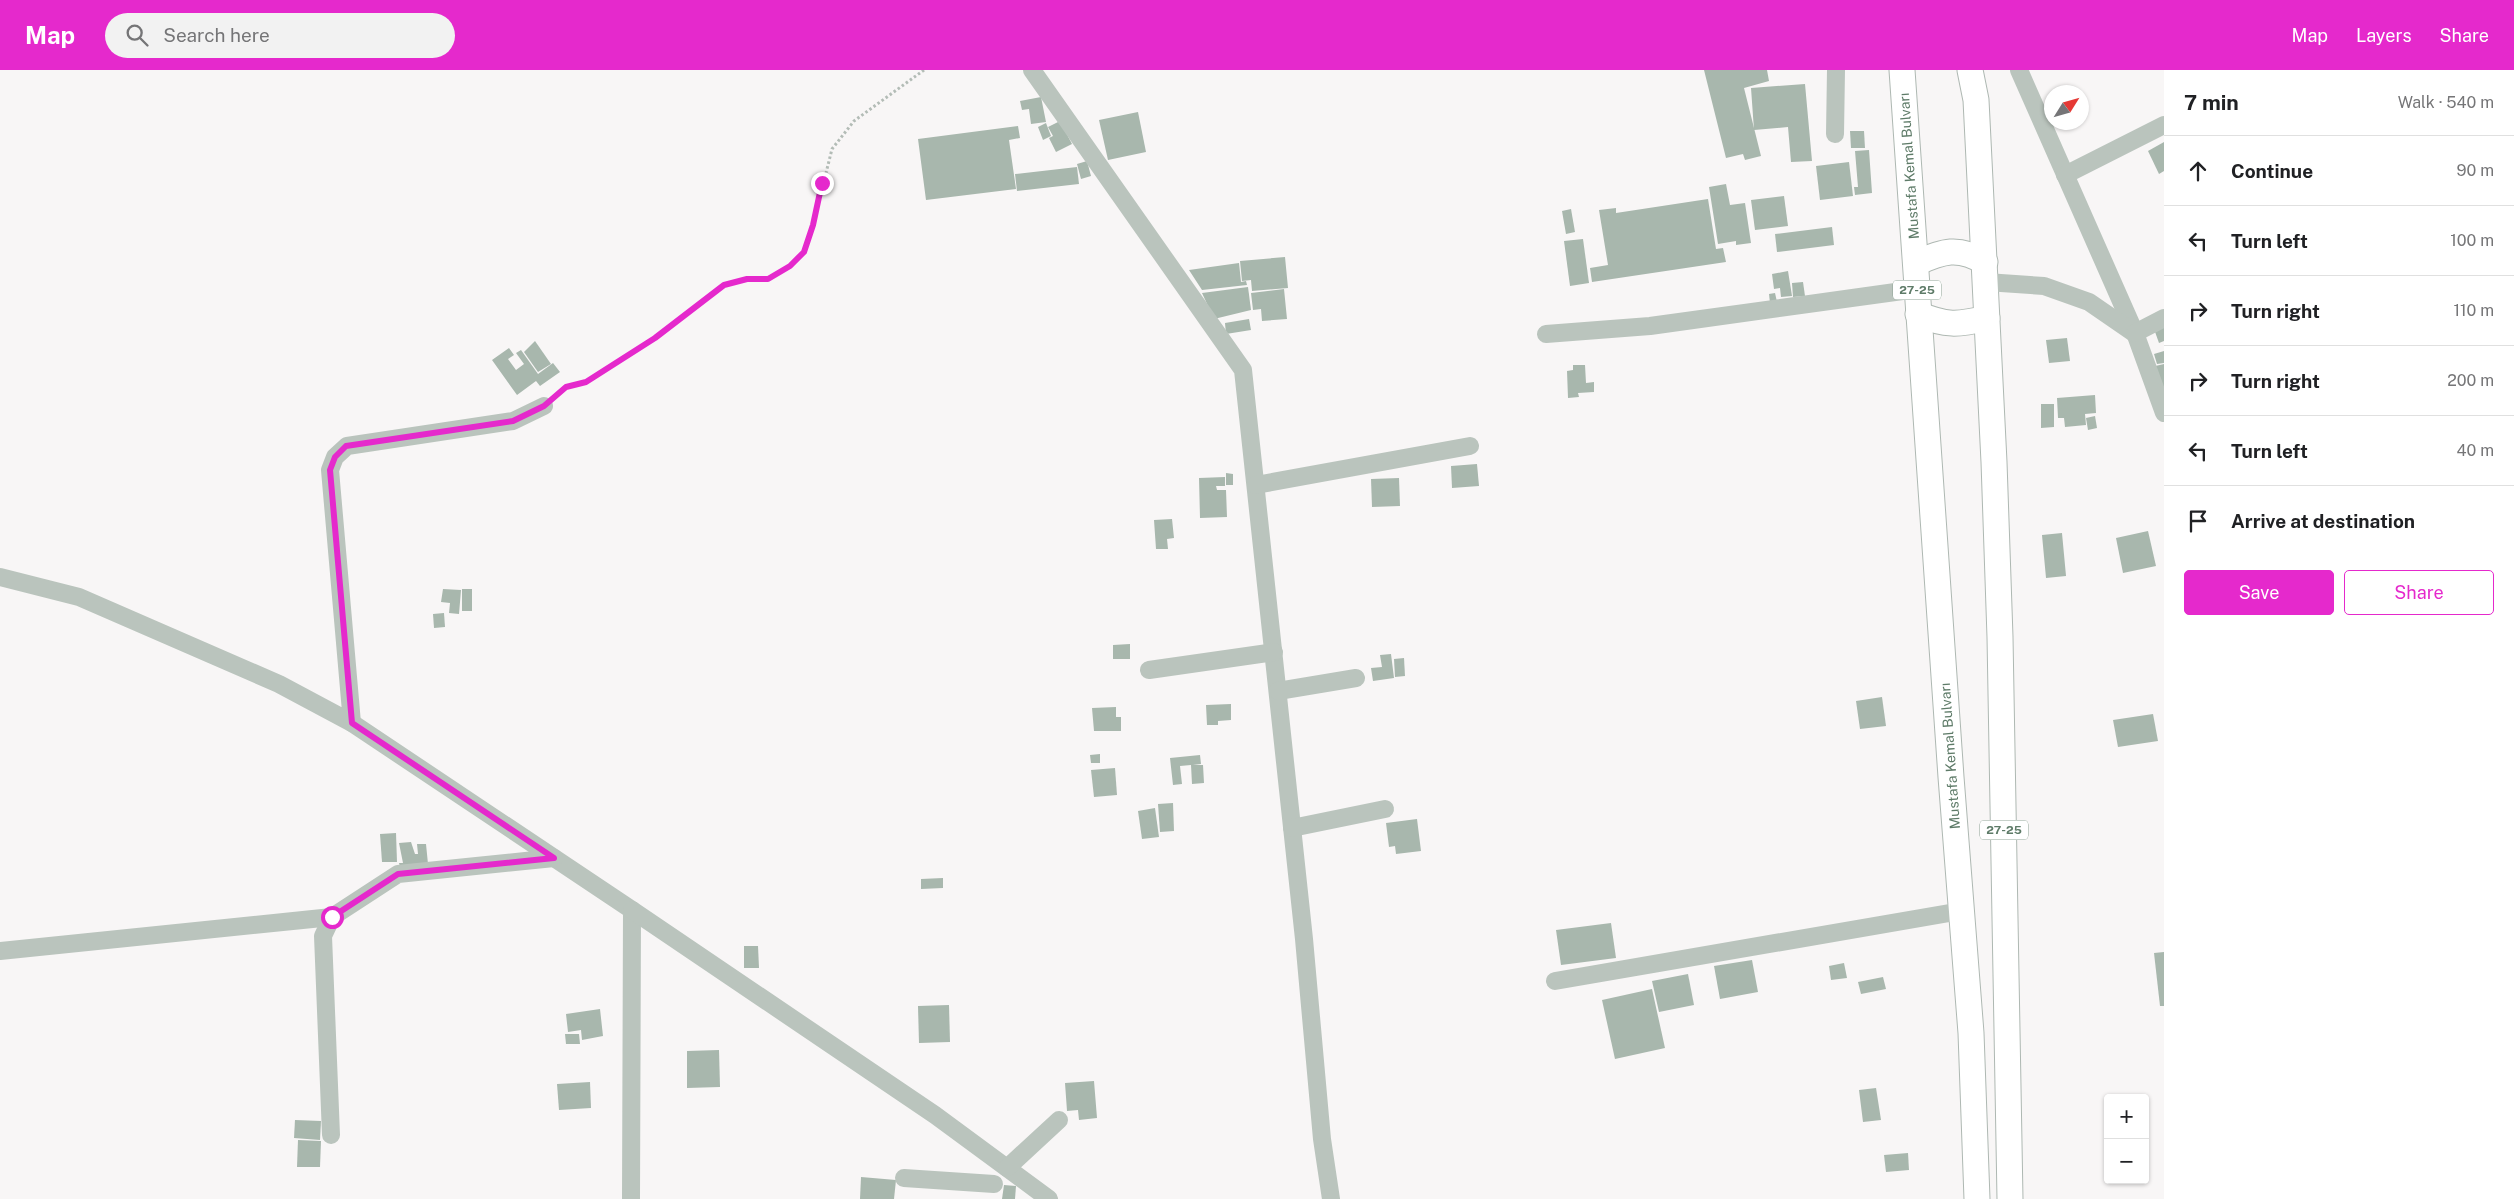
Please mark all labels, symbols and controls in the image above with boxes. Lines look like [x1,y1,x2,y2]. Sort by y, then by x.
search box [105,13,455,58]
text: Map [25,21,75,49]
icon: search [123,21,151,49]
text: Search here [163,24,270,46]
text: Map [2292,25,2328,46]
text: Layers [2356,25,2412,46]
text: Share [2440,25,2489,46]
north arrow [2044,85,2089,130]
text: 7 min [2184,90,2239,115]
street label: Mustafa Kemal Bulvarı [1896,92,1922,240]
text: Walk · 540 m [2398,93,2494,112]
icon: ahead [2184,157,2212,185]
text: Continue [2231,160,2313,182]
text: 90 m [2457,161,2494,180]
route end [811,172,834,195]
icon: left [2184,227,2212,255]
text: Turn left [2231,230,2308,252]
text: 100 m [2450,231,2494,250]
road number: 27-25 [1893,280,1941,300]
icon: right [2184,297,2212,325]
text: Turn right [2231,300,2320,322]
text: 110 m [2453,301,2494,320]
icon: right [2184,367,2212,395]
text: Turn right [2231,370,2320,392]
text: 200 m [2447,371,2494,390]
icon: left [2184,437,2212,465]
text: Turn left [2231,440,2308,462]
text: 40 m [2456,441,2494,460]
icon: arrive [2184,507,2212,535]
text: Arrive at destination [2231,510,2415,532]
button: Save [2184,570,2334,615]
button: Share [2344,570,2494,615]
street label: Mustafa Kemal Bulvarı [1937,682,1963,830]
road number: 27-25 [1980,820,2028,840]
route start [321,906,344,929]
map controls [2104,1094,2149,1184]
button: + [2104,1094,2149,1139]
button: − [2104,1139,2149,1184]

